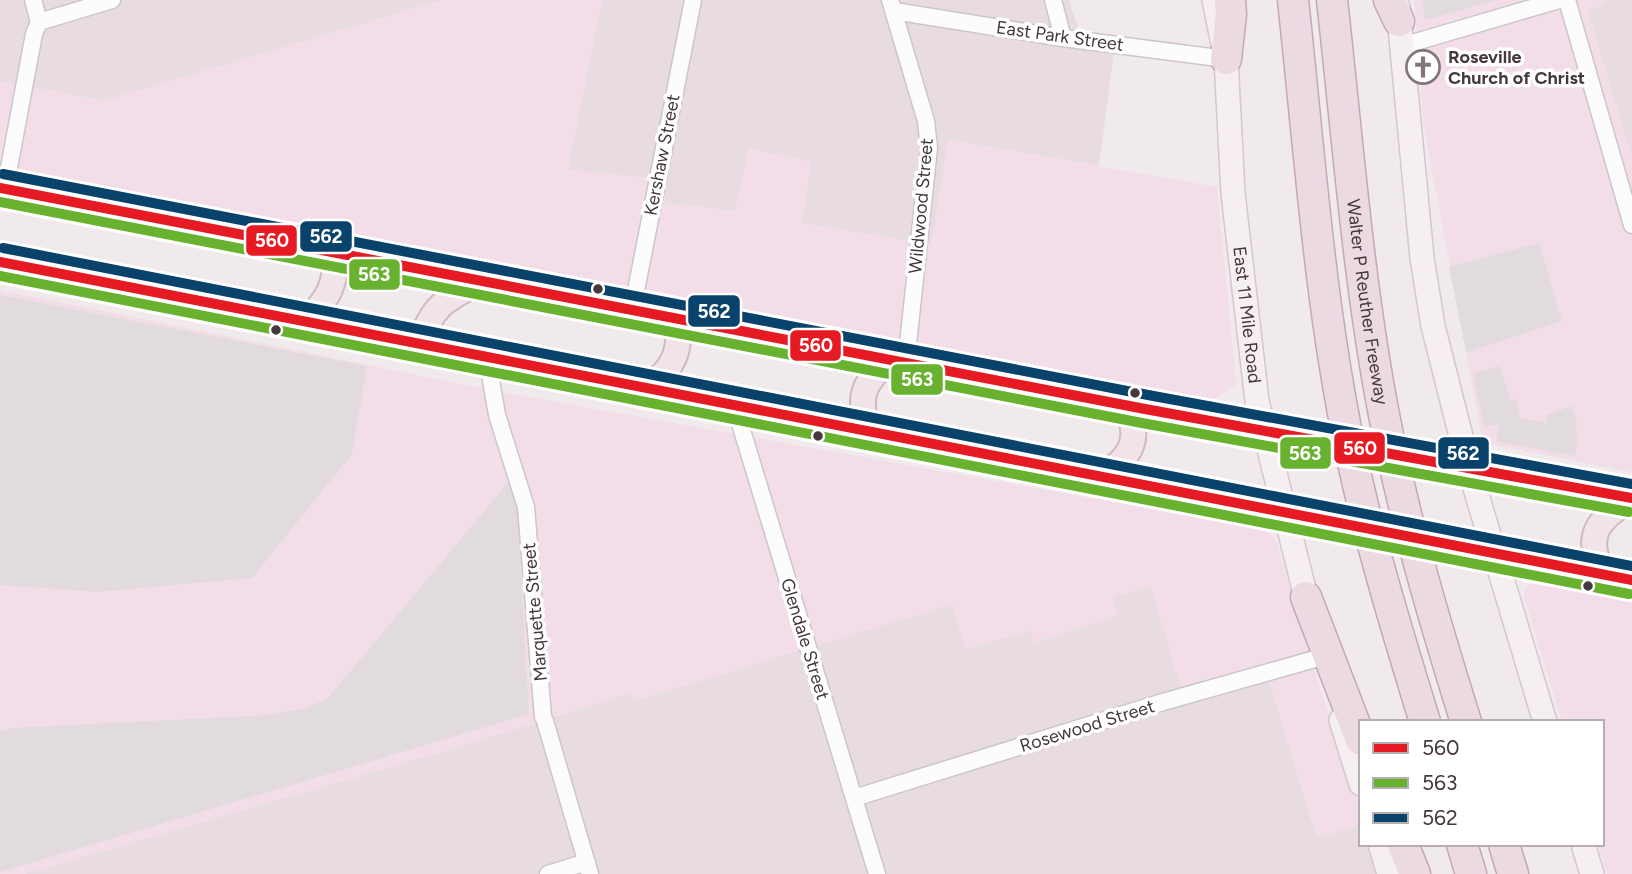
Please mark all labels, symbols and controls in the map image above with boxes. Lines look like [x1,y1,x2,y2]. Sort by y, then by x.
street label: East Park Street [995,16,1125,56]
place label: Roseville Church of Christ [1448,46,1585,89]
church icon: Roseville Church of Christ [1404,48,1442,86]
street label: Kershaw Street [639,92,685,218]
street label: Wildwood Street [904,137,938,275]
street label: Walter P Reuther Freeway [1342,198,1393,407]
line badge: 562 [299,220,353,253]
line badge: 560 [245,224,298,257]
text: 562 [309,225,343,248]
text: 560 [255,229,289,252]
street label: East 11 Mile Road [1228,245,1266,385]
line badge: 563 [348,258,401,291]
text: 563 [358,263,390,286]
unlabelled marker [591,282,605,296]
line badge: 562 [687,294,741,328]
text: 562 [697,300,731,323]
unlabelled marker [269,323,283,337]
line badge: 560 [789,329,842,362]
text: 560 [799,334,833,357]
line badge: 563 [890,363,944,396]
text: 563 [901,368,933,391]
unlabelled marker [1128,386,1142,400]
unlabelled marker [811,429,825,443]
line badge: 560 [1333,431,1386,465]
line badge: 563 [1279,436,1332,470]
line badge: 562 [1437,436,1490,470]
text: 560 [1343,437,1377,460]
text: 563 [1289,442,1321,465]
text: 562 [1446,442,1480,465]
street label: Marquette Street [518,542,552,682]
street label: Glendale Street [776,576,834,703]
unlabelled marker [1581,579,1595,593]
street label: Rosewood Street [1017,695,1157,757]
legend [1359,720,1604,846]
text: 560 [1422,735,1459,760]
text: 563 [1422,770,1457,795]
text: 562 [1422,805,1458,830]

